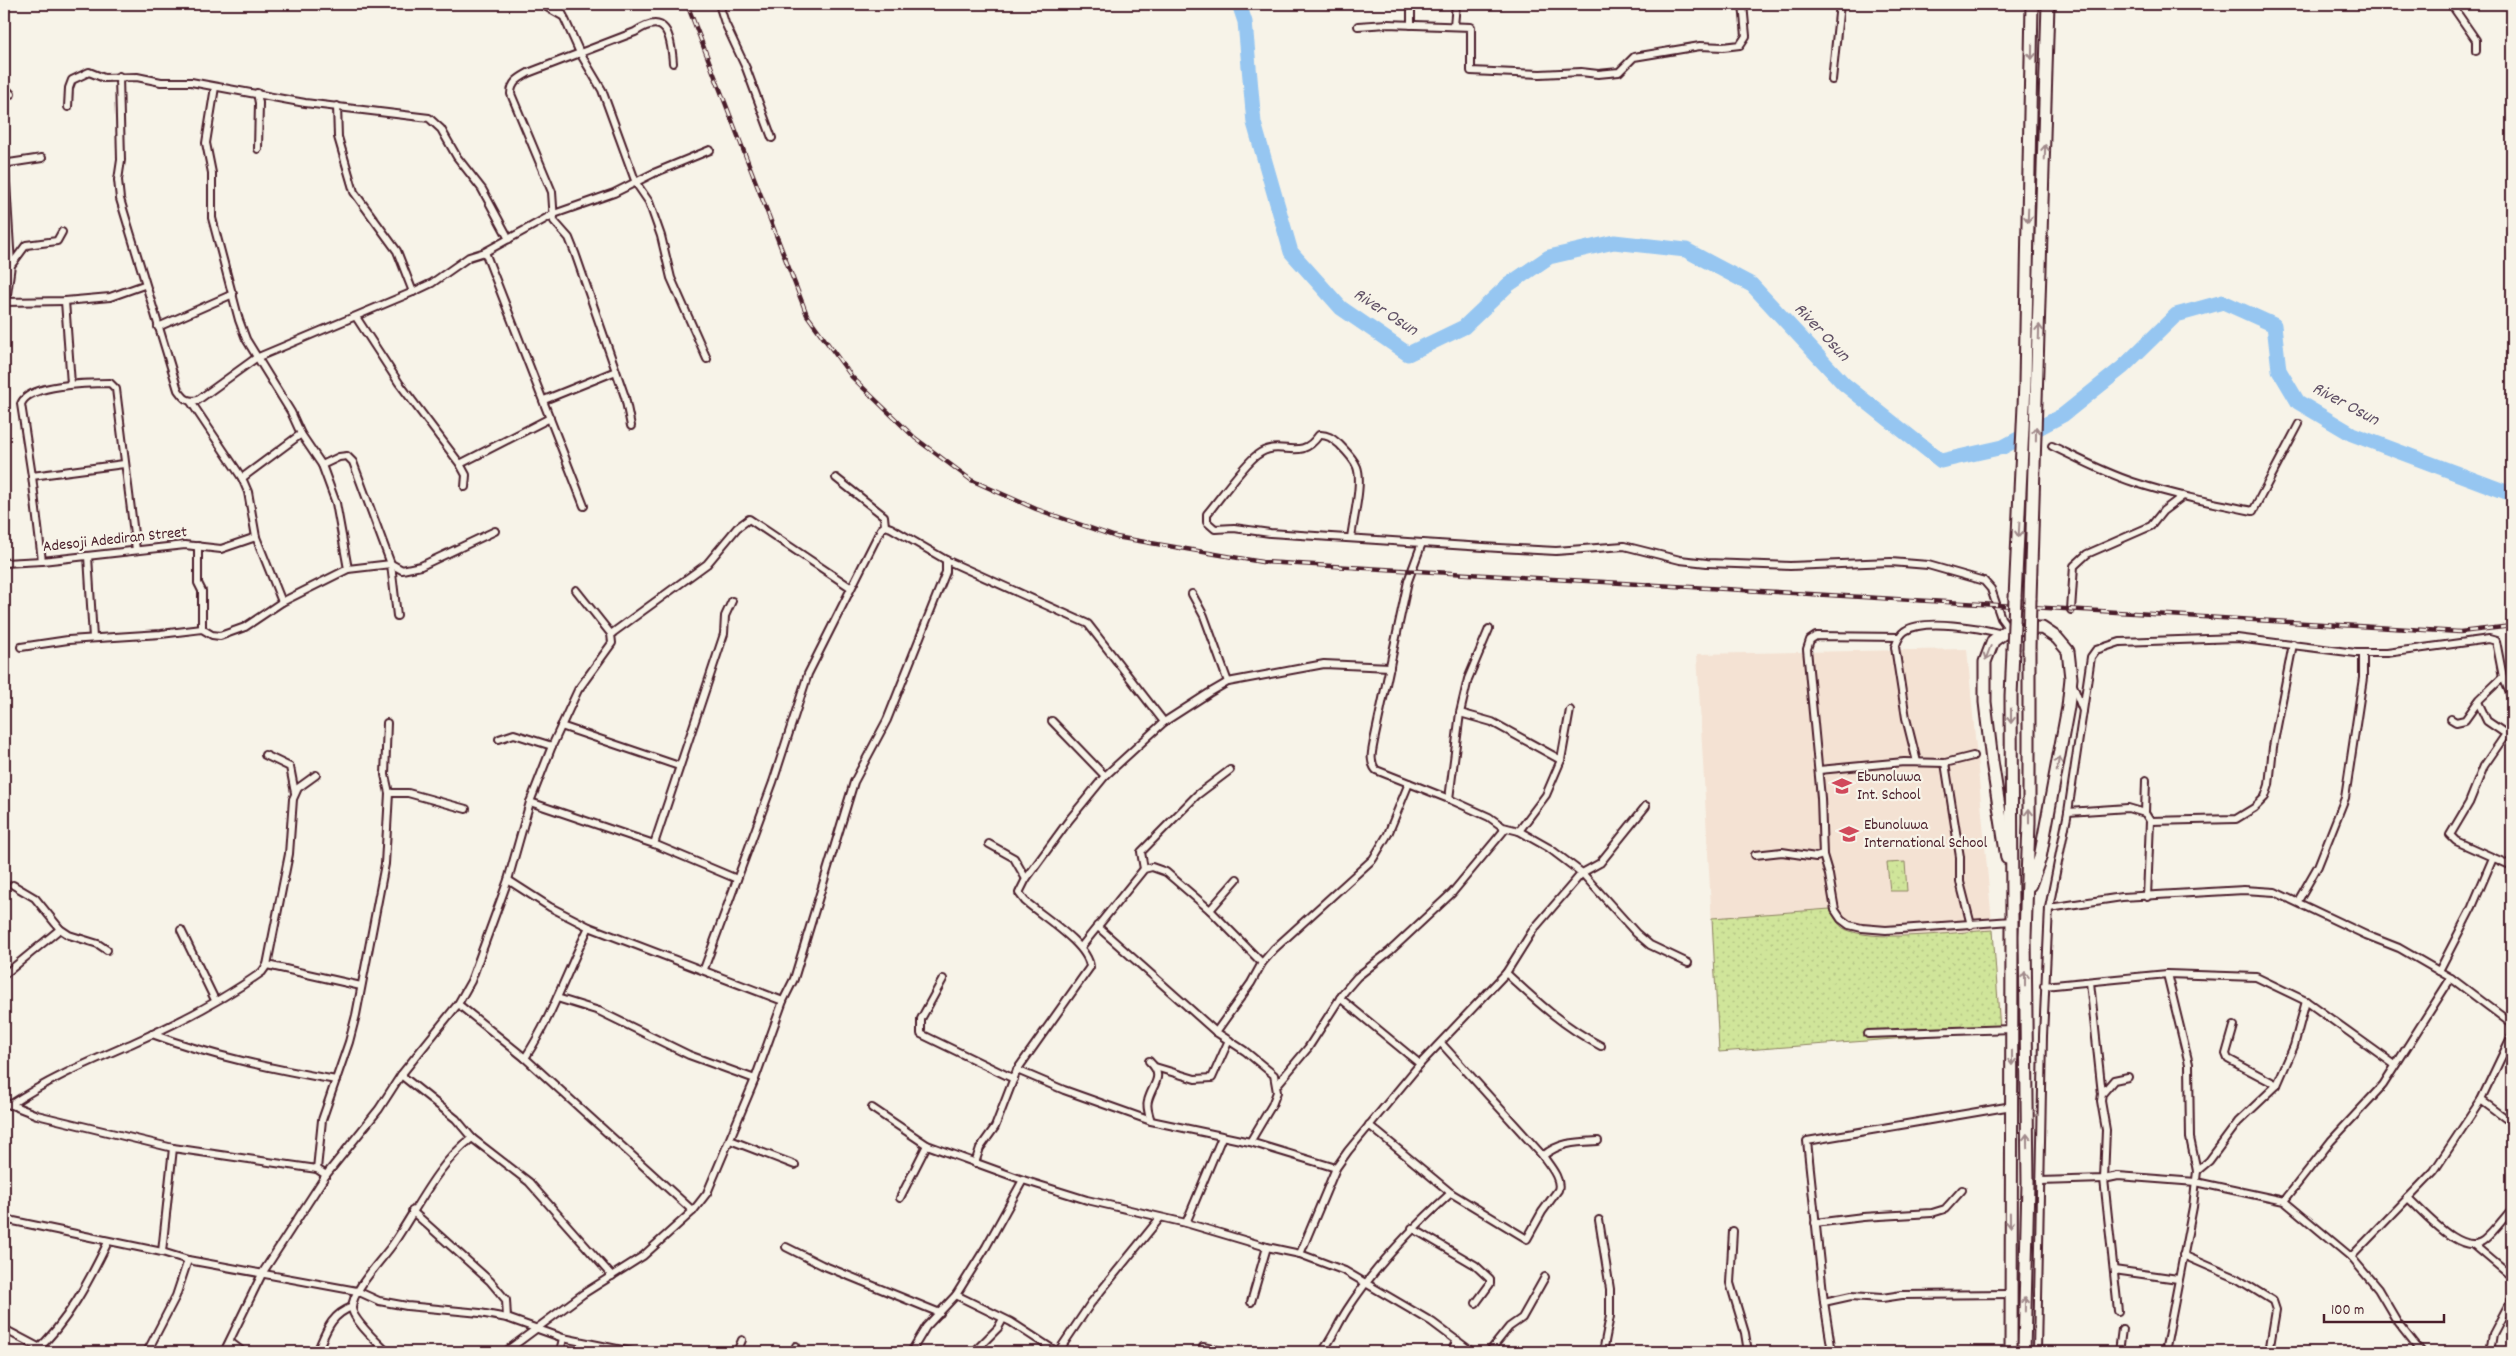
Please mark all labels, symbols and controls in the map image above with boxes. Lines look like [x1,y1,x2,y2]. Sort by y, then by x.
one-way arrow [2027,44,2036,60]
one-way arrow [2040,144,2050,160]
one-way arrow [2023,206,2033,223]
water label: River Osun [1348,283,1423,344]
water label: River Osun [1787,298,1855,368]
one-way arrow [2034,324,2044,340]
water label: River Osun [2307,377,2383,433]
one-way arrow [2032,426,2041,442]
street label: Adesoji Adediran Street [42,521,188,559]
one-way arrow [2014,522,2023,538]
one-way arrow [1983,645,1992,660]
one-way arrow [2006,707,2016,723]
one-way arrow [2053,756,2063,772]
place label: Ebunoluwa Int. School [1857,766,1922,807]
school or university icon: Ebunoluwa Int. School [1831,775,1853,797]
one-way arrow [2024,808,2034,824]
place label: Ebunoluwa International School [1864,814,1988,855]
school or university icon: Ebunoluwa International School [1838,823,1860,845]
one-way arrow [2020,971,2030,987]
one-way arrow [2007,1049,2017,1065]
one-way arrow [2022,1133,2032,1150]
one-way arrow [2005,1212,2015,1228]
scale bar [2324,1291,2444,1323]
one-way arrow [2020,1296,2030,1312]
text: 100 m [2331,1300,2364,1322]

